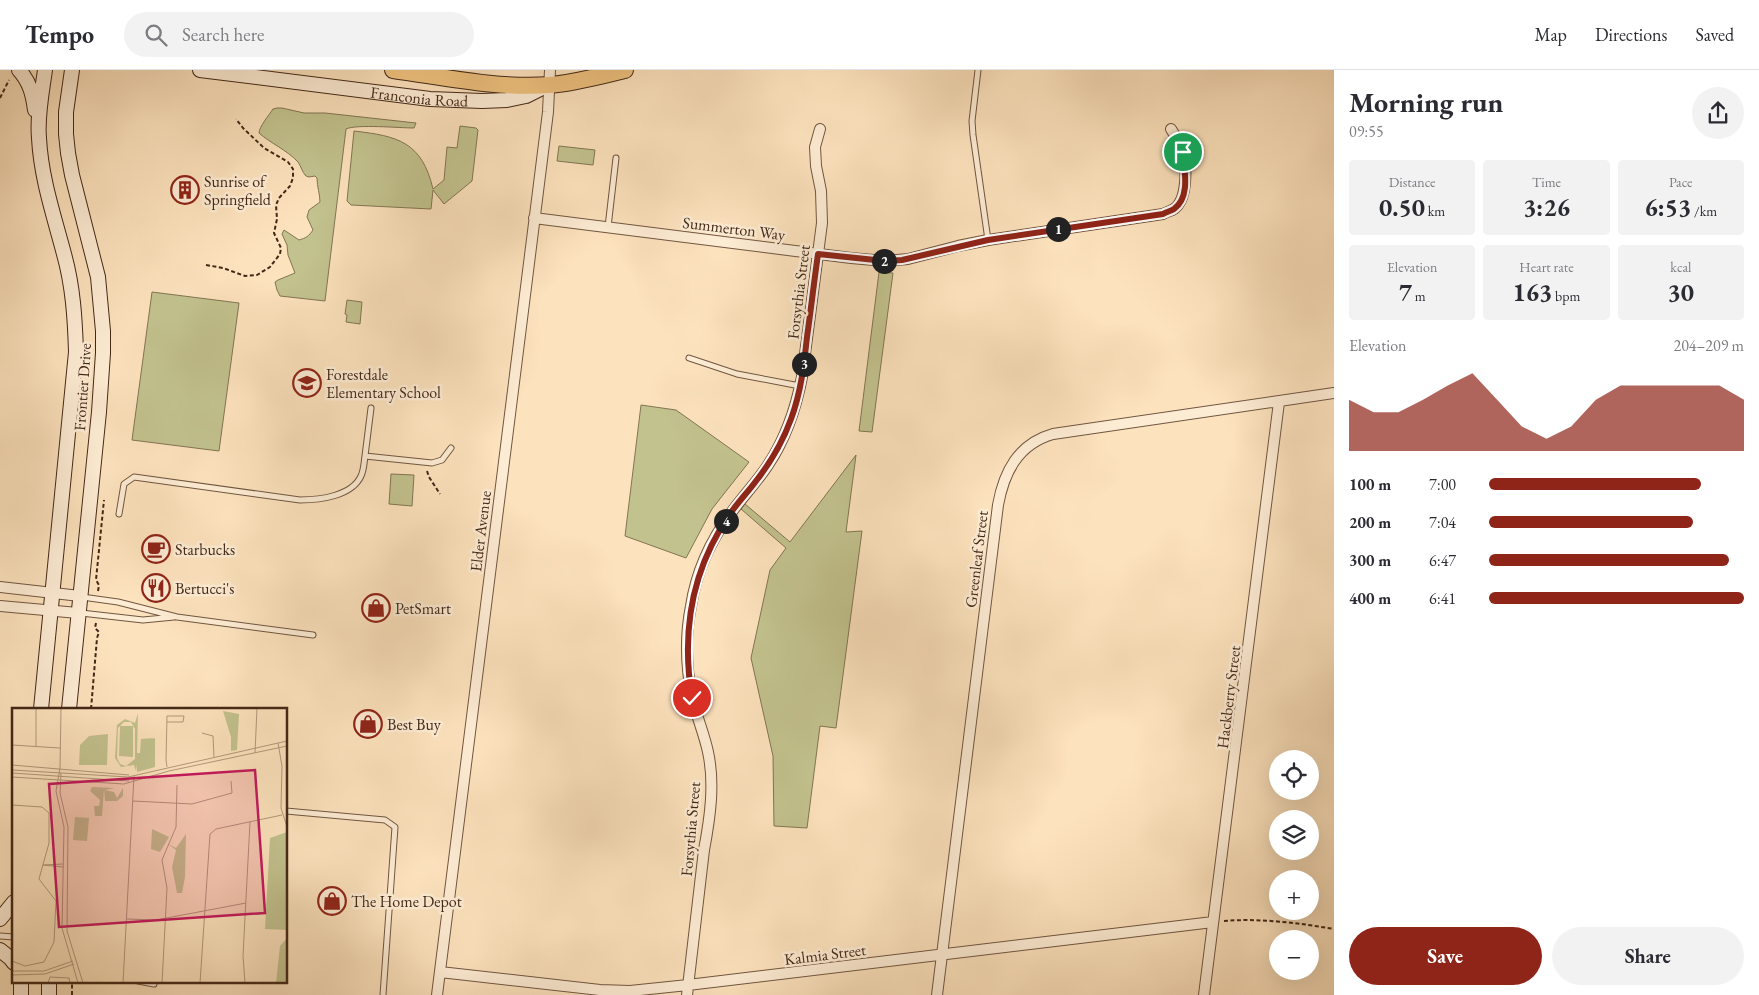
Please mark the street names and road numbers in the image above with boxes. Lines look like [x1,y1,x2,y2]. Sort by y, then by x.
street label: Franconia Road [369,82,469,111]
street label: Summerton Way [681,212,787,245]
street label: Forsythia Street [782,244,815,340]
street label: Frontier Drive [69,343,96,432]
street label: Elder Avenue [465,489,496,573]
street label: Greenleaf Street [960,509,993,609]
street label: Hackberry Street [1212,644,1245,750]
street label: Forsythia Street [676,781,705,877]
street label: Kalmia Street [783,939,867,970]

